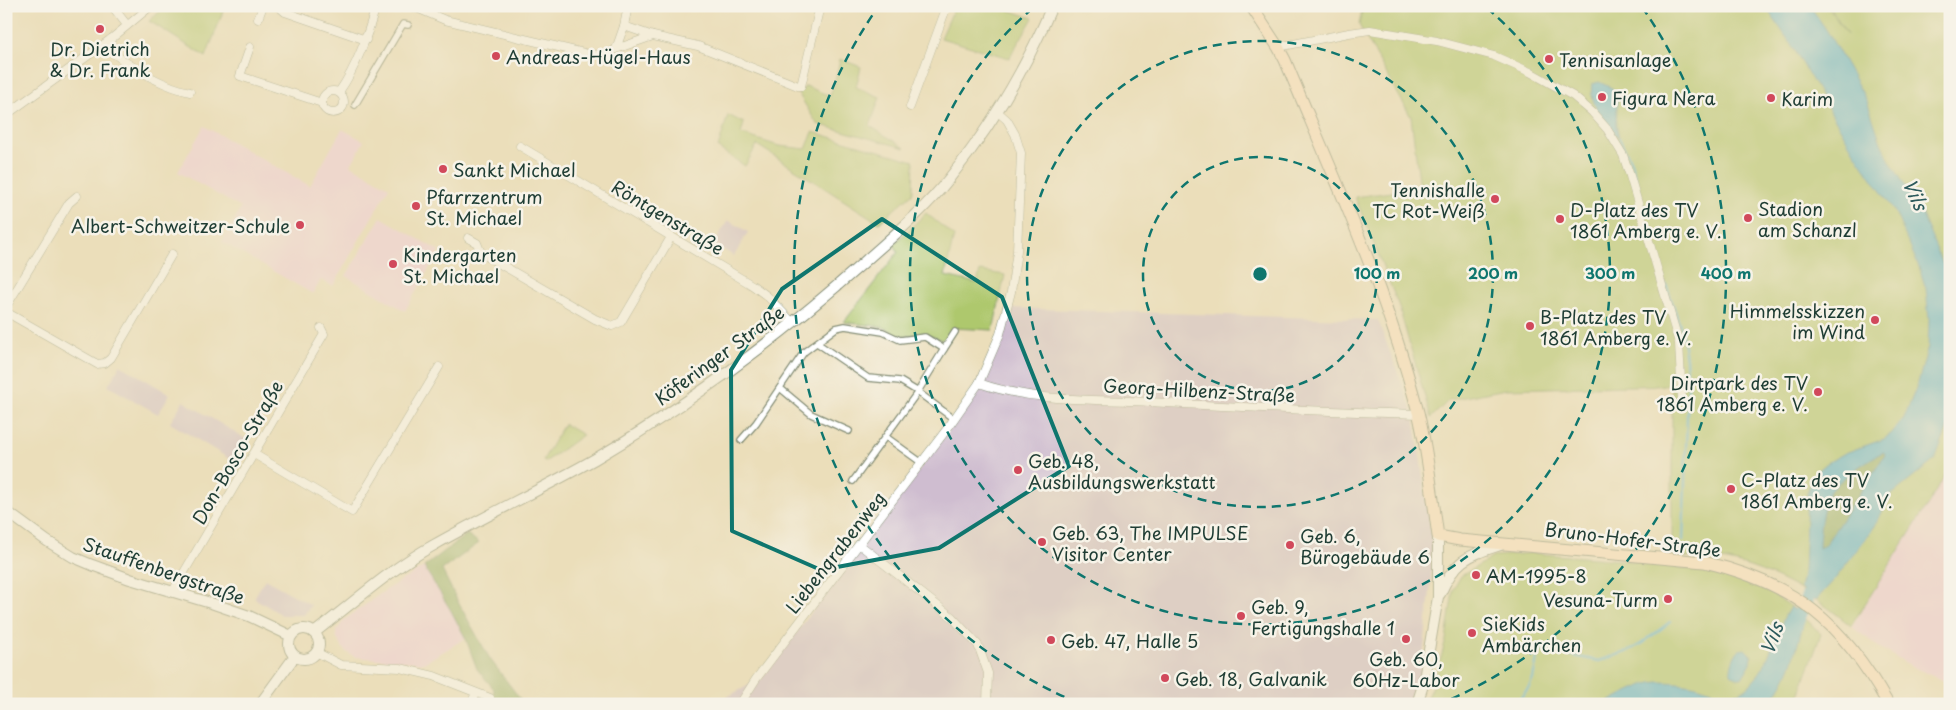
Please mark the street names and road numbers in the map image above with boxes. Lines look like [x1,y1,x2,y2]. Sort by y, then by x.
street label: Röntgenstraße [607,173,729,261]
street label: Köferinger Straße [649,299,789,411]
street label: Georg-Hilbenz-Straße [1102,371,1296,409]
street label: Don-Bosco-Straße [185,375,289,529]
street label: Liebengrabenweg [779,485,891,619]
street label: Bruno-Hofer-Straße [1543,515,1723,563]
street label: Stauffenbergstraße [80,530,248,610]

